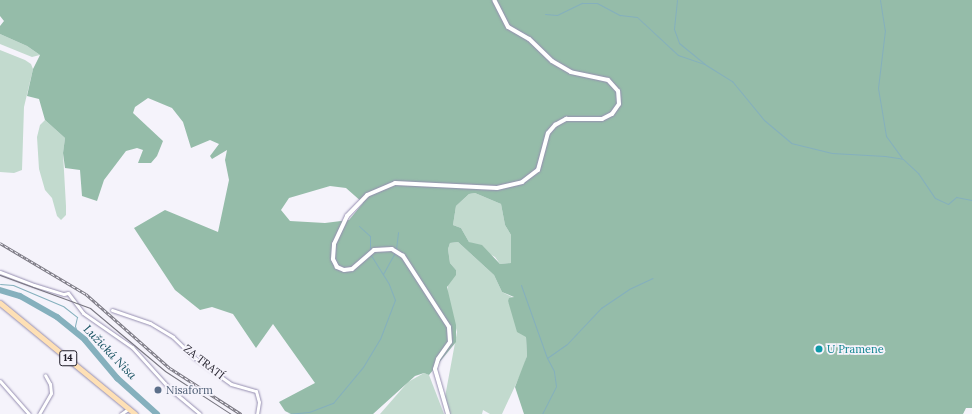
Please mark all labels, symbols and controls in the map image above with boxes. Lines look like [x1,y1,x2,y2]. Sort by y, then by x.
water label: Lužická Nisa [81,322,139,382]
street label: ZA TRATÍ [181,342,227,382]
place label: U Pramene [827,342,884,356]
marker: U Pramene [814,344,824,354]
road number: 14 [59,350,77,366]
place label: Nisaform [166,383,213,397]
marker: Nisaform [153,385,163,395]

